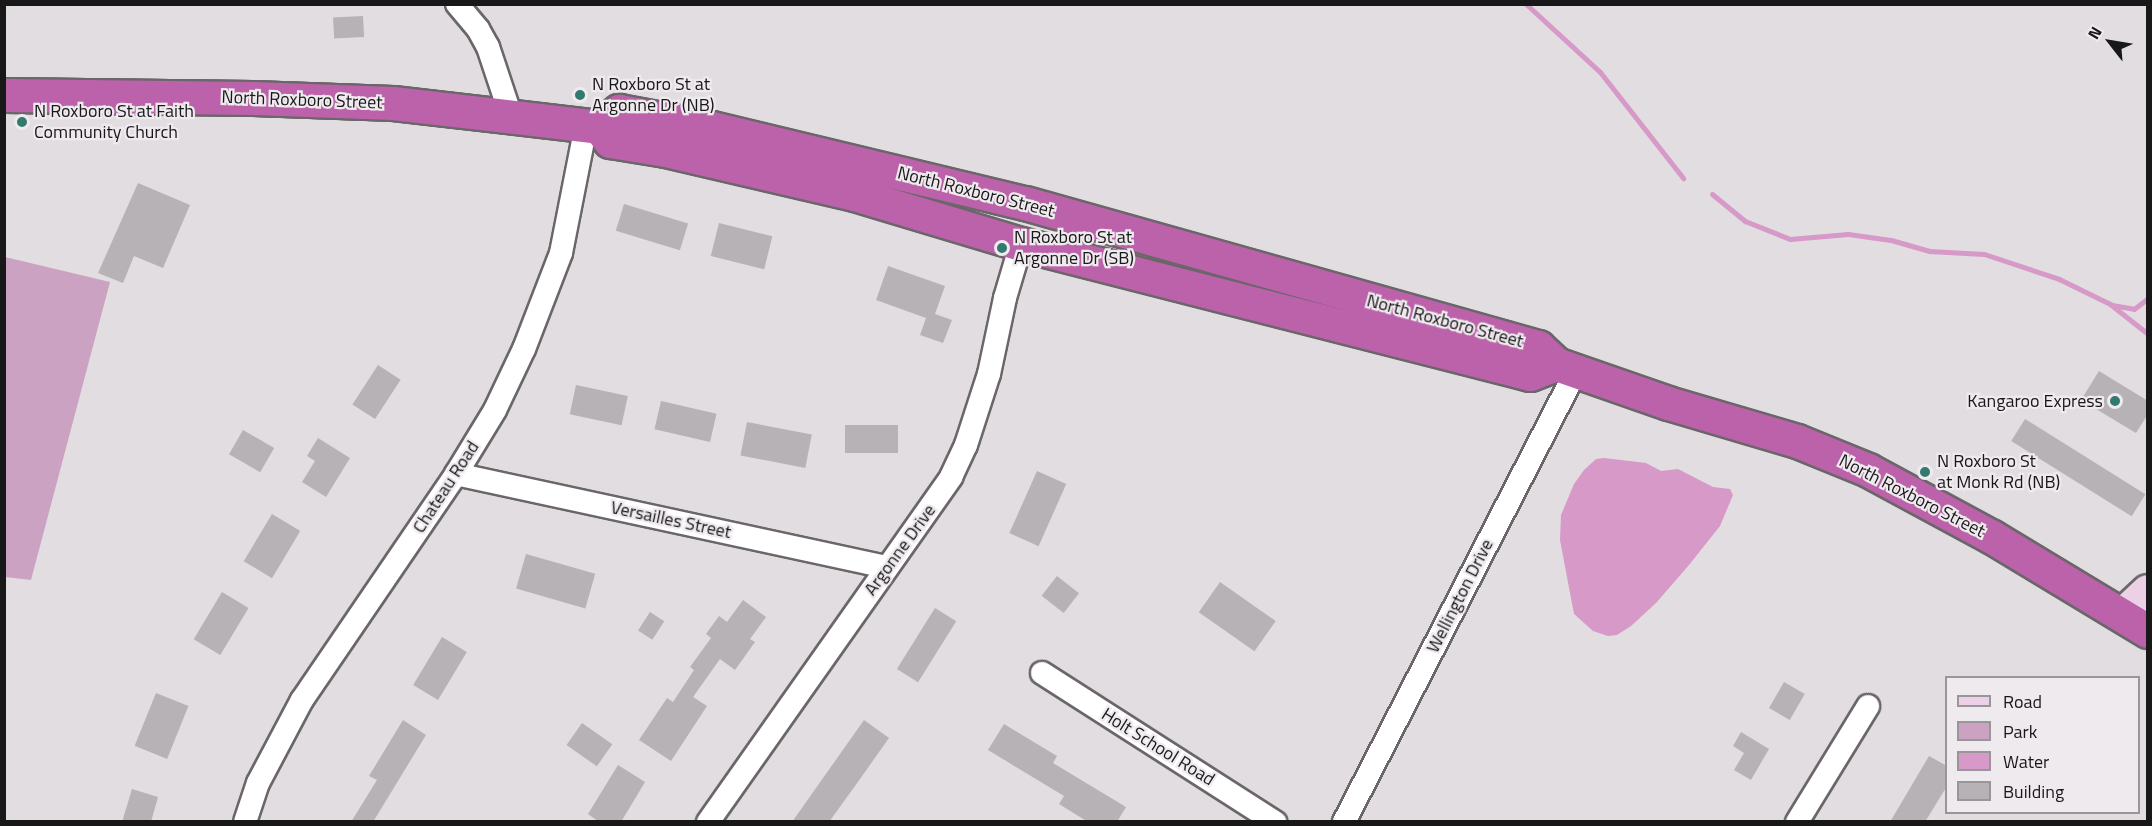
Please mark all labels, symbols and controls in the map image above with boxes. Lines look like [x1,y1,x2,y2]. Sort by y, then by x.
north arrow [2080,12,2140,72]
text: N [2081,22,2108,44]
place label: N Roxboro St at Argonne Dr (NB) [592,74,715,116]
street label: North Roxboro Street [221,86,383,114]
marker: N Roxboro St at Argonne Dr (NB) [573,88,587,102]
place label: N Roxboro St at Faith Community Church [34,101,194,144]
marker: N Roxboro St at Faith Community Church [15,115,29,129]
street label: North Roxboro Street [895,162,1057,222]
place label: N Roxboro St at Argonne Dr (SB) [1014,227,1134,270]
marker: N Roxboro St at Argonne Dr (SB) [995,241,1009,255]
street label: North Roxboro Street [1364,290,1526,352]
place label: Kangaroo Express [1967,390,2103,412]
marker: Kangaroo Express [2108,394,2122,408]
street label: Chateau Road [408,437,484,537]
street label: North Roxboro Street [1835,450,1989,542]
place label: N Roxboro St at Monk Rd (NB) [1937,451,2060,494]
marker: N Roxboro St at Monk Rd (NB) [1918,465,1932,479]
street label: Versailles Street [609,497,733,543]
street label: Argonne Drive [860,500,940,600]
street label: Wellington Drive [1422,536,1498,656]
legend [1945,676,2140,814]
text: Road [2003,688,2042,715]
street label: Holt School Road [1097,704,1219,790]
text: Park [2003,718,2037,745]
text: Water [2003,748,2049,775]
text: Building [2003,778,2064,805]

